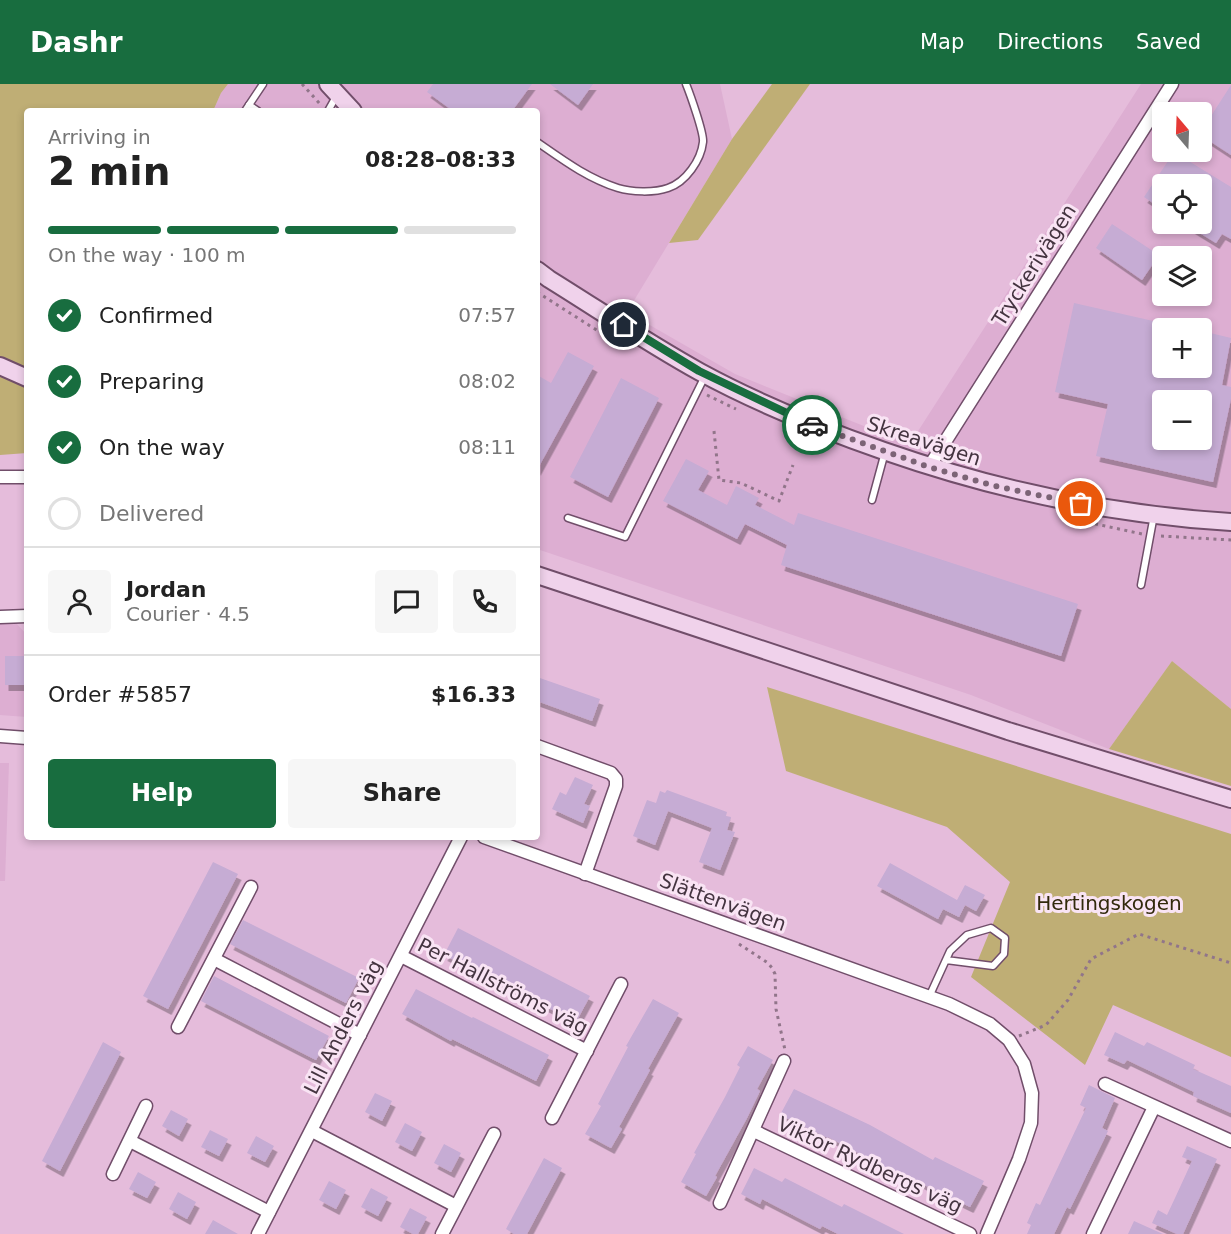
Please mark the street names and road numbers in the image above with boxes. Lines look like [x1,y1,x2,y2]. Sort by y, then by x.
street label: Tryckerivägen [986,200,1081,331]
street label: Skreavägen [864,411,984,471]
street label: Slättenvägen [656,868,790,936]
street label: Per Hallströms väg [414,933,592,1039]
street label: Lill Anders väg [299,956,387,1098]
street label: Viktor Rydbergs väg [774,1112,966,1218]

